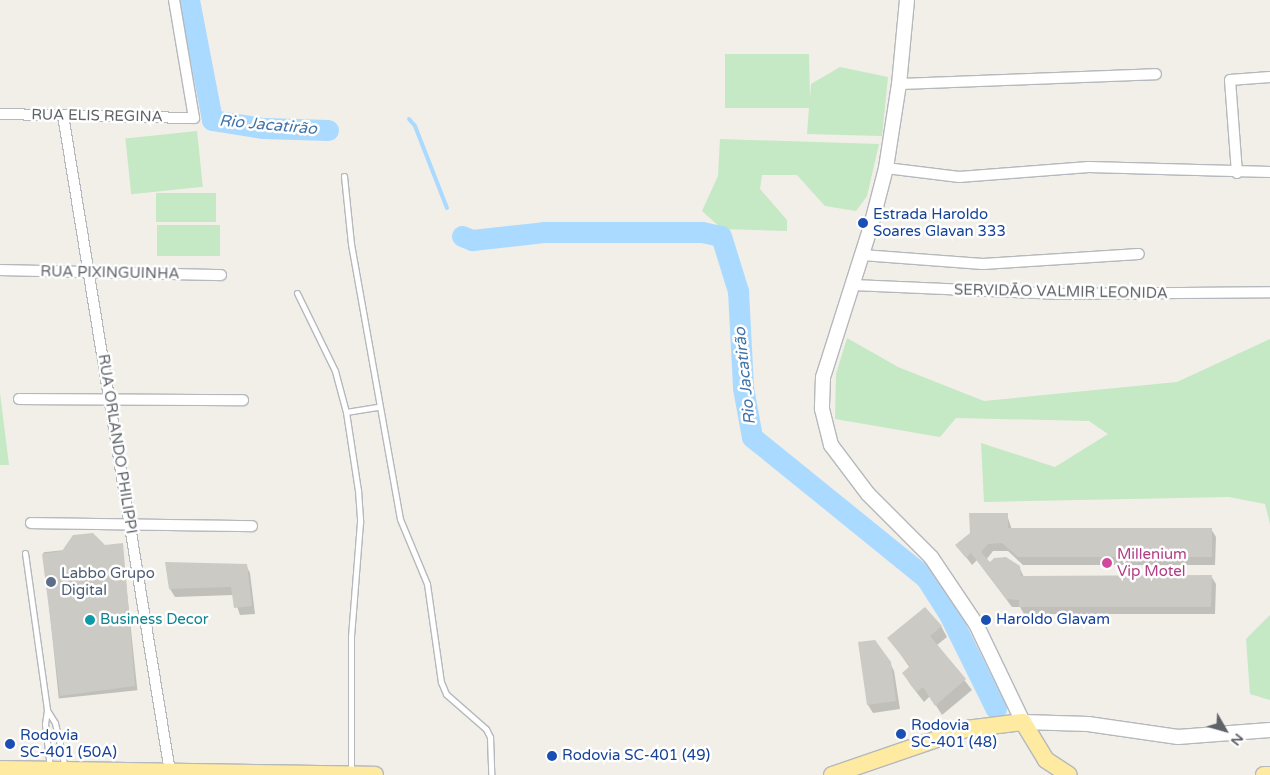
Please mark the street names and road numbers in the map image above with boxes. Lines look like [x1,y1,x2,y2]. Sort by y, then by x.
street label: RUA ELIS REGINA [31,106,163,126]
street label: RUA PIXINGUINHA [40,263,180,283]
street label: SERVIDÃO VALMIR LEONIDA [954,281,1168,303]
street label: RUA ORLANDO PHILIPPI [94,353,140,535]

